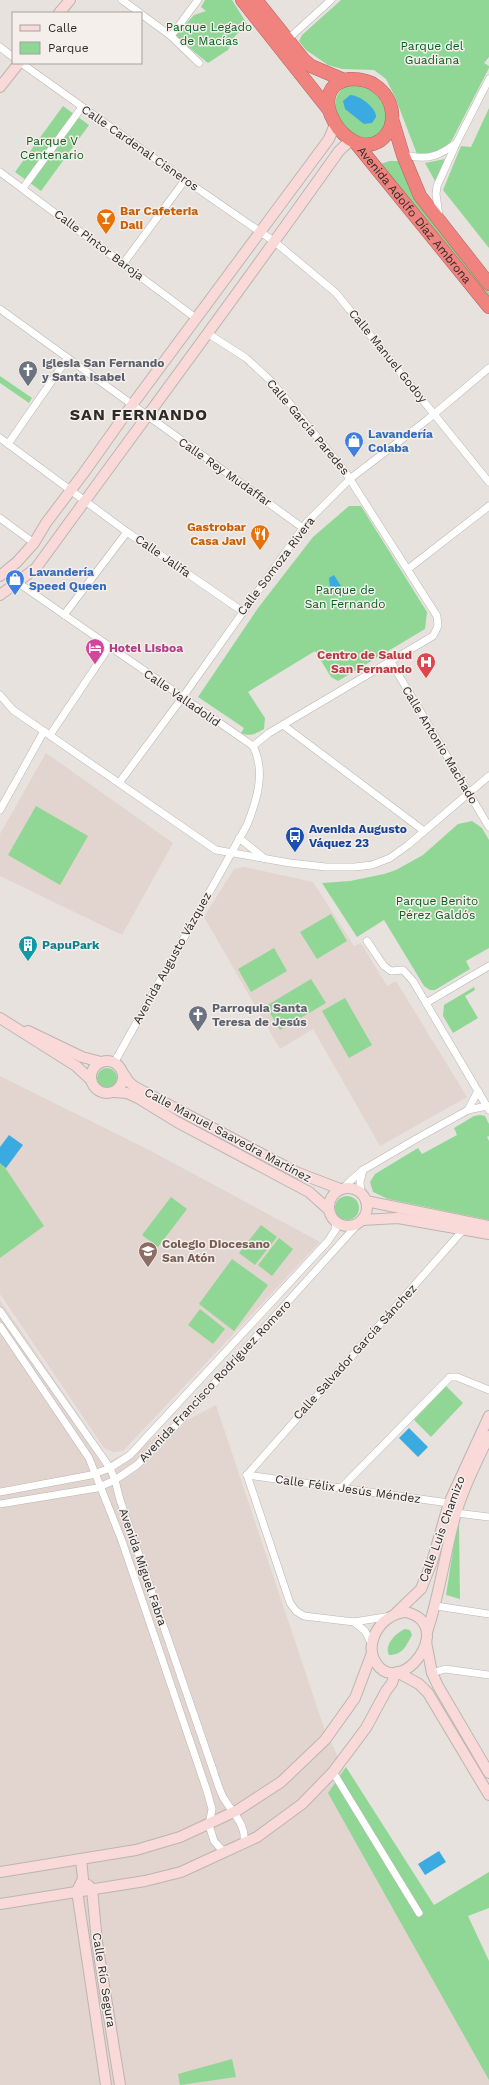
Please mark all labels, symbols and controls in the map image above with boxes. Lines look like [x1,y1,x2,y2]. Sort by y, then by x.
legend [12,12,142,64]
park label: Parque Legado de Macías [166,20,252,48]
text: Calle [48,21,77,35]
park label: Parque del Guadiana [401,39,464,67]
text: Parque [48,41,89,55]
street label: Calle Cardenal Cisneros [79,102,201,194]
park label: Parque V Centenario [20,134,84,162]
street label: Avenida Adolfo Díaz Ambrona [354,143,474,287]
place label: Bar Cafeteria Dali [120,204,198,232]
street label: Calle Pintor Baroja [51,207,147,283]
bar icon: Bar Cafeteria Dali [95,207,117,235]
street label: Calle Manuel Godoy [346,306,430,406]
place label: Iglesia San Fernando y Santa Isabel [41,356,164,384]
church icon: Iglesia San Fernando y Santa Isabel [17,359,39,387]
street label: Calle García Paredes [264,376,352,478]
district label: SAN FERNANDO [70,405,208,424]
place label: Lavandería Colaba [368,427,433,455]
shop icon: Lavandería Colaba [343,430,365,458]
street label: Calle Rey Mudaffar [176,435,274,509]
street label: Calle Somoza Rivera [234,514,318,618]
place label: Gastrobar Casa Javi [187,520,247,548]
restaurant icon: Gastrobar Casa Javi [249,523,271,551]
street label: Calle Jalifa [133,532,194,580]
place label: Lavandería Speed Queen [29,565,107,593]
shop icon: Lavandería Speed Queen [4,568,26,596]
park label: Parque de San Fernando [305,583,385,611]
hotel icon: Hotel Lisboa [84,637,106,665]
place label: Hotel Lisboa [109,641,183,655]
place label: Centro de Salud San Fernando [317,648,412,676]
hospital icon: Centro de Salud San Fernando [415,651,437,679]
street label: Calle Valladolid [141,666,223,730]
street label: Calle Antonio Machado [399,684,481,806]
place label: Avenida Augusto Váquez 23 [309,822,407,850]
bus stop icon: Avenida Augusto Váquez 23 [284,825,306,853]
street label: Avenida Augusto Vázquez [130,890,214,1026]
park label: Parque Benito Pérez Galdós [396,894,478,922]
building icon: PapuPark [17,934,39,962]
place label: PapuPark [42,938,100,952]
place label: Parroquia Santa Teresa de Jesús [212,1001,308,1029]
church icon: Parroquia Santa Teresa de Jesús [187,1004,209,1032]
street label: Calle Manuel Saavedra Martínez [142,1085,314,1185]
place label: Colegio Diocesano San Atón [162,1237,270,1265]
school or university icon: Colegio Diocesano San Atón [137,1240,159,1268]
street label: Calle Salvador García Sánchez [290,1281,420,1423]
street label: Avenida Francisco Rodríguez Romero [136,1297,294,1465]
street label: Calle Félix Jesús Méndez [274,1472,422,1506]
street label: Calle Luis Chamizo [416,1474,468,1584]
street label: Avenida Miguel Fabra [116,1506,170,1628]
street label: Calle Río Segura [90,1932,118,2029]

